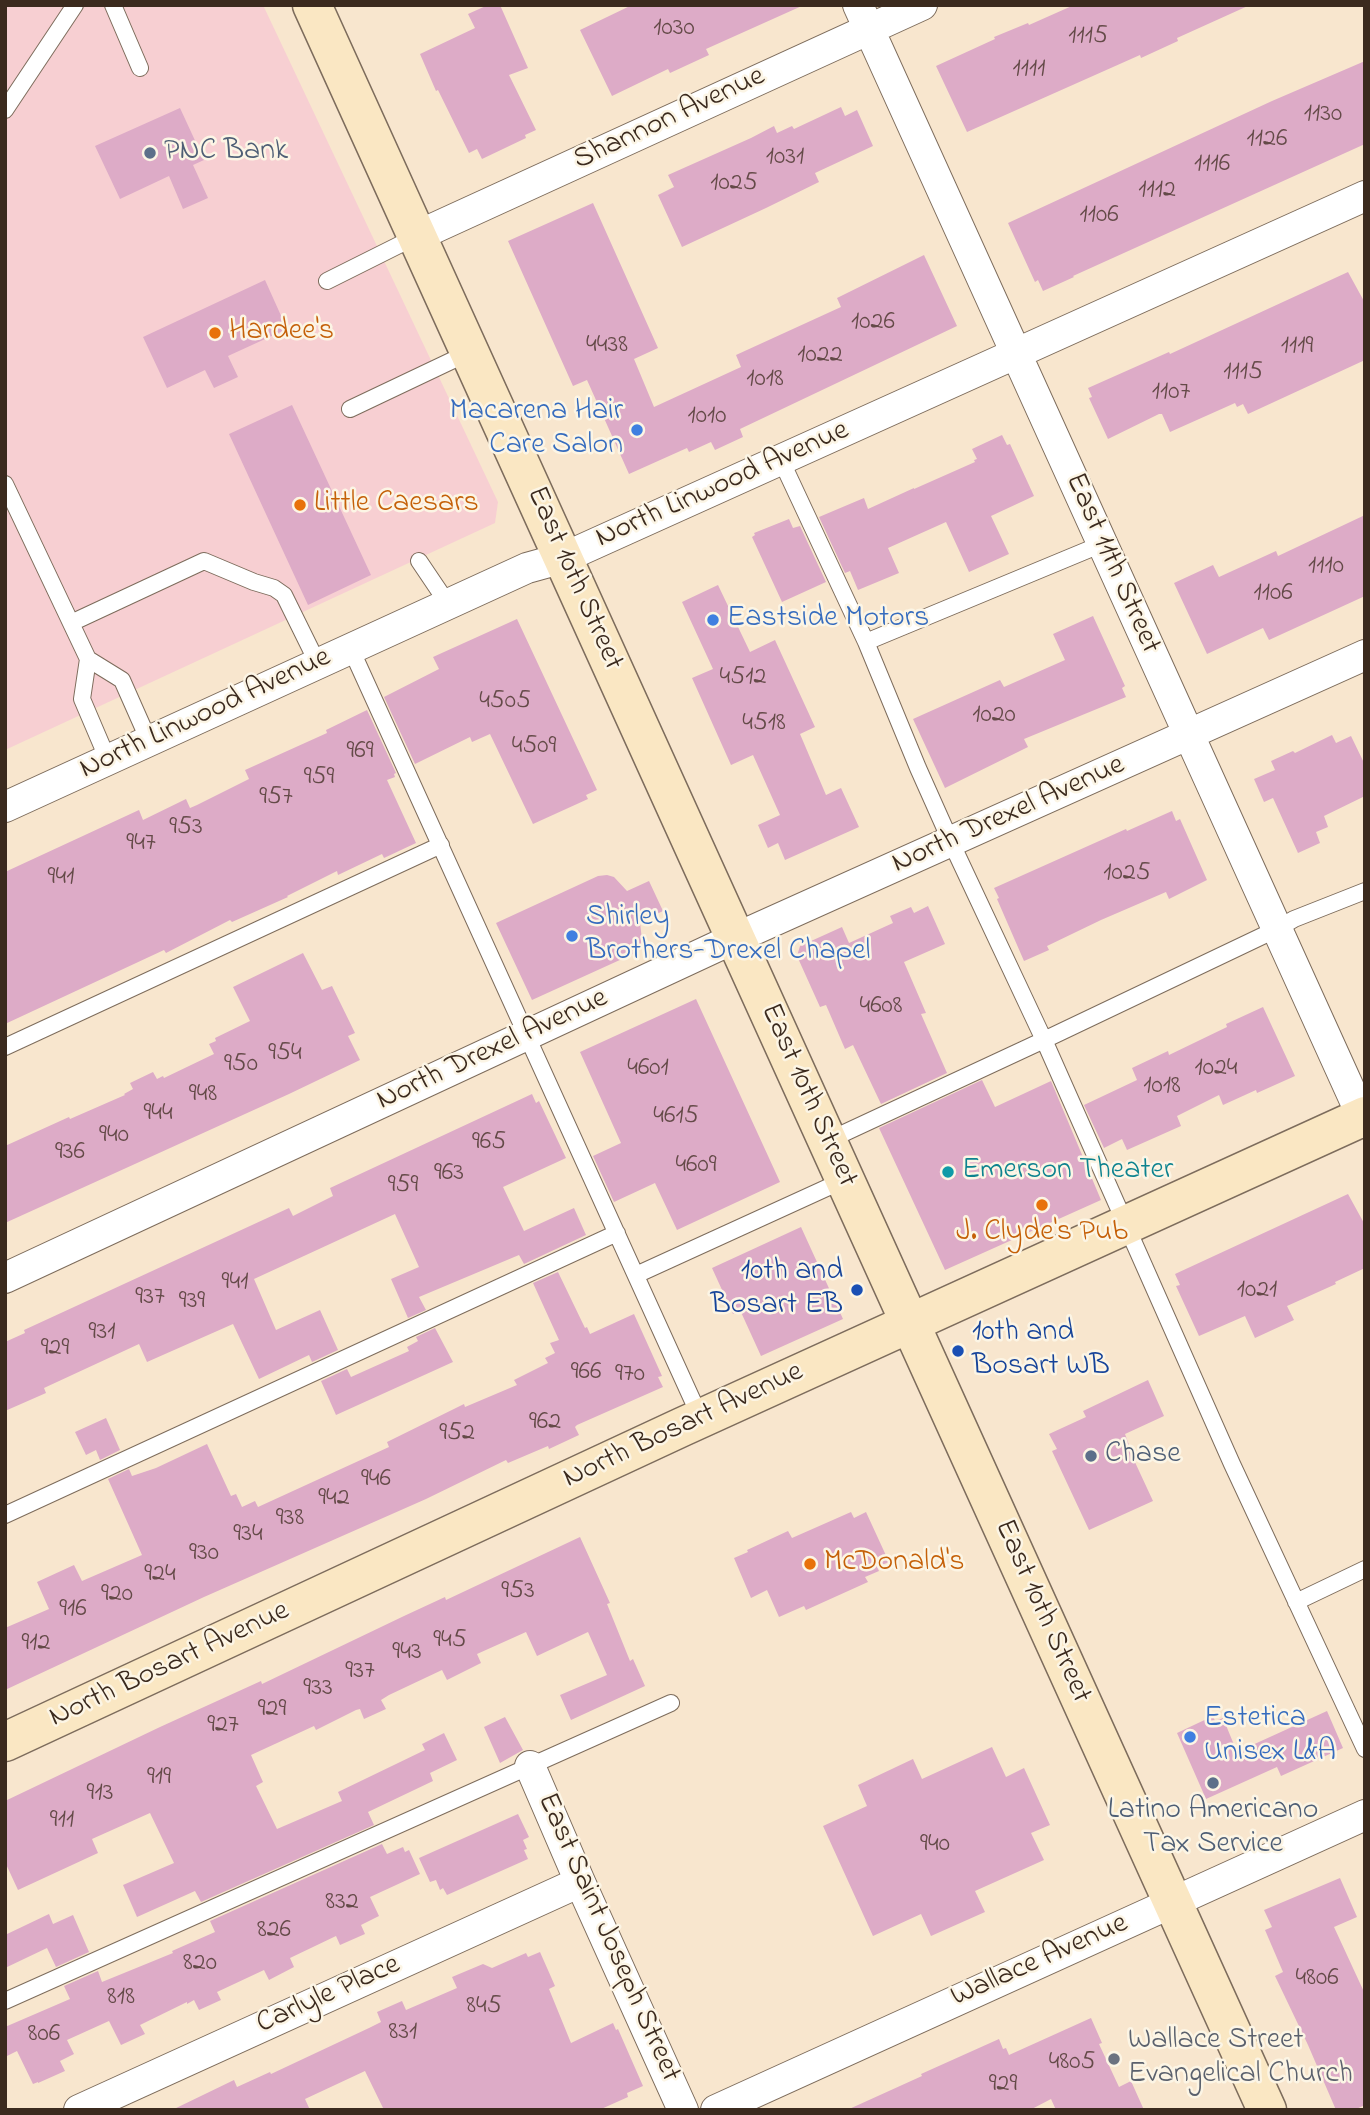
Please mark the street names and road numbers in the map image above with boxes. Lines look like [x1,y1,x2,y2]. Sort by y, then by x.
street label: Shannon Avenue [569,60,771,180]
street label: North Linwood Avenue [591,414,855,558]
street label: East 11th Street [1055,468,1167,660]
street label: East 10th Street [516,482,630,676]
street label: North Linwood Avenue [75,641,337,789]
street label: North Drexel Avenue [887,749,1131,883]
street label: North Drexel Avenue [372,982,614,1120]
street label: East 10th Street [750,999,864,1193]
street label: North Bosart Avenue [558,1356,810,1498]
street label: East 10th Street [984,1515,1098,1709]
street label: North Bosart Avenue [44,1595,296,1737]
street label: East Saint Joseph Street [527,1788,687,2088]
street label: Wallace Avenue [946,1907,1134,2017]
street label: Carlyle Place [252,1948,406,2044]

